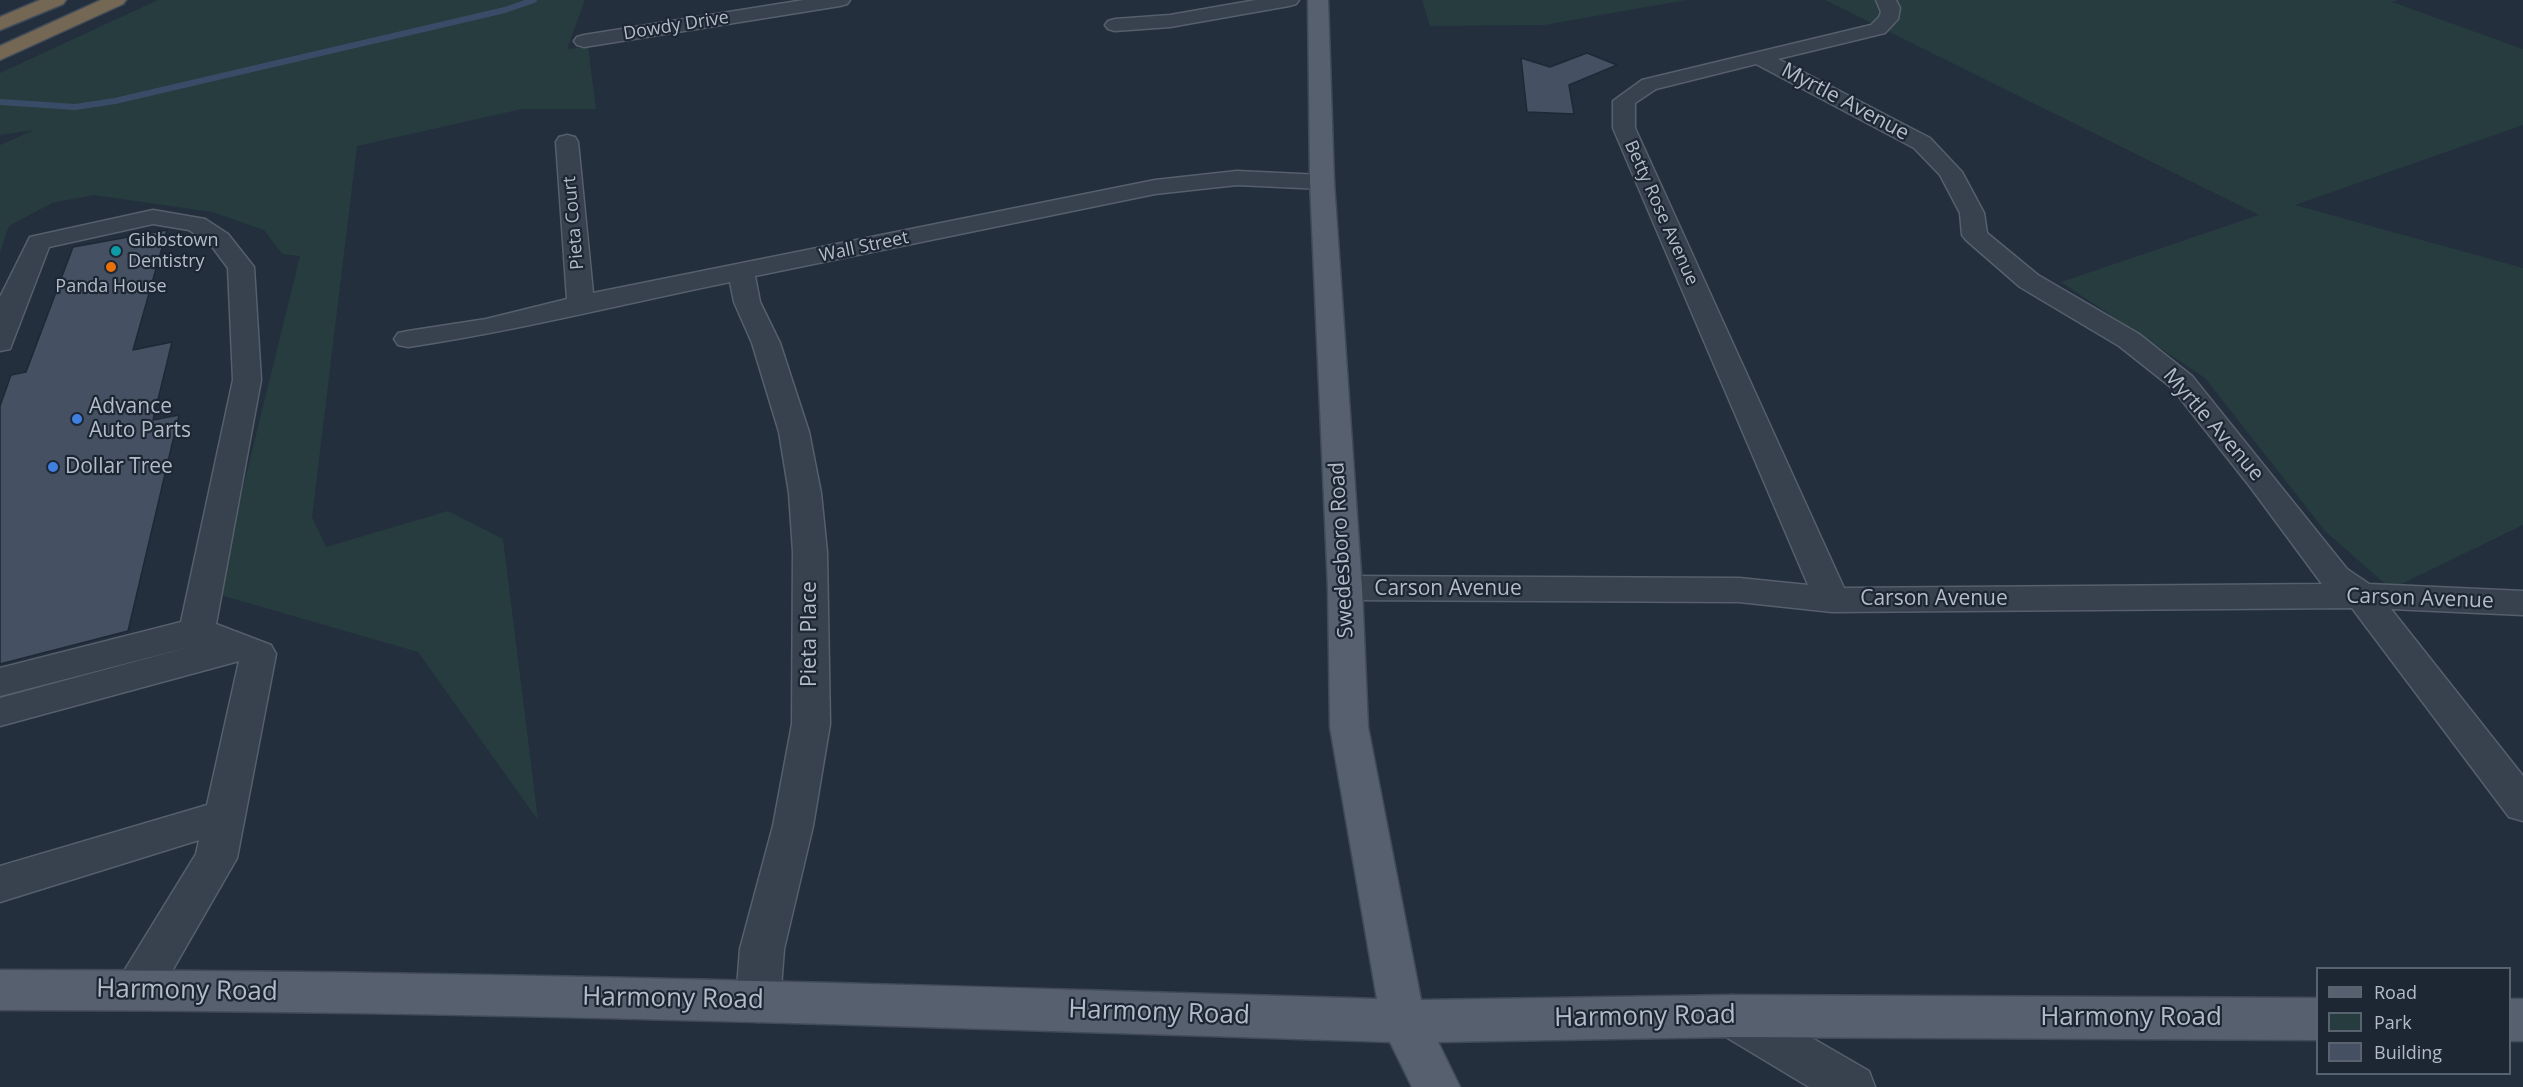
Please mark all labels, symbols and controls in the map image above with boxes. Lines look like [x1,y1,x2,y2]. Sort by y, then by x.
street label: Dowdy Drive [622,7,730,45]
street label: Myrtle Avenue [1777,58,1913,146]
street label: Betty Rose Avenue [1619,137,1703,289]
street label: Pieta Court [559,175,589,271]
street label: Wall Street [817,227,911,267]
place label: Gibbstown Dentistry [128,230,218,272]
marker: Gibbstown Dentistry [109,244,123,258]
marker: Panda House [104,260,118,274]
place label: Panda House [55,276,167,298]
street label: Myrtle Avenue [2157,363,2269,487]
place label: Advance Auto Parts [89,394,191,444]
marker: Advance Auto Parts [70,412,84,426]
place label: Dollar Tree [65,454,173,480]
marker: Dollar Tree [46,460,60,474]
street label: Swedesboro Road [1325,461,1359,639]
street label: Carson Avenue [1374,576,1522,602]
street label: Pieta Place [797,581,823,687]
street label: Carson Avenue [2346,584,2494,614]
street label: Carson Avenue [1860,586,2008,612]
legend [2316,967,2511,1075]
street label: Harmony Road [96,974,278,1008]
text: Road [2374,980,2417,1004]
street label: Harmony Road [582,982,764,1016]
street label: Harmony Road [1068,994,1250,1032]
street label: Harmony Road [1554,1000,1736,1034]
street label: Harmony Road [2040,1002,2222,1034]
text: Park [2374,1010,2412,1034]
text: Building [2374,1040,2442,1064]

